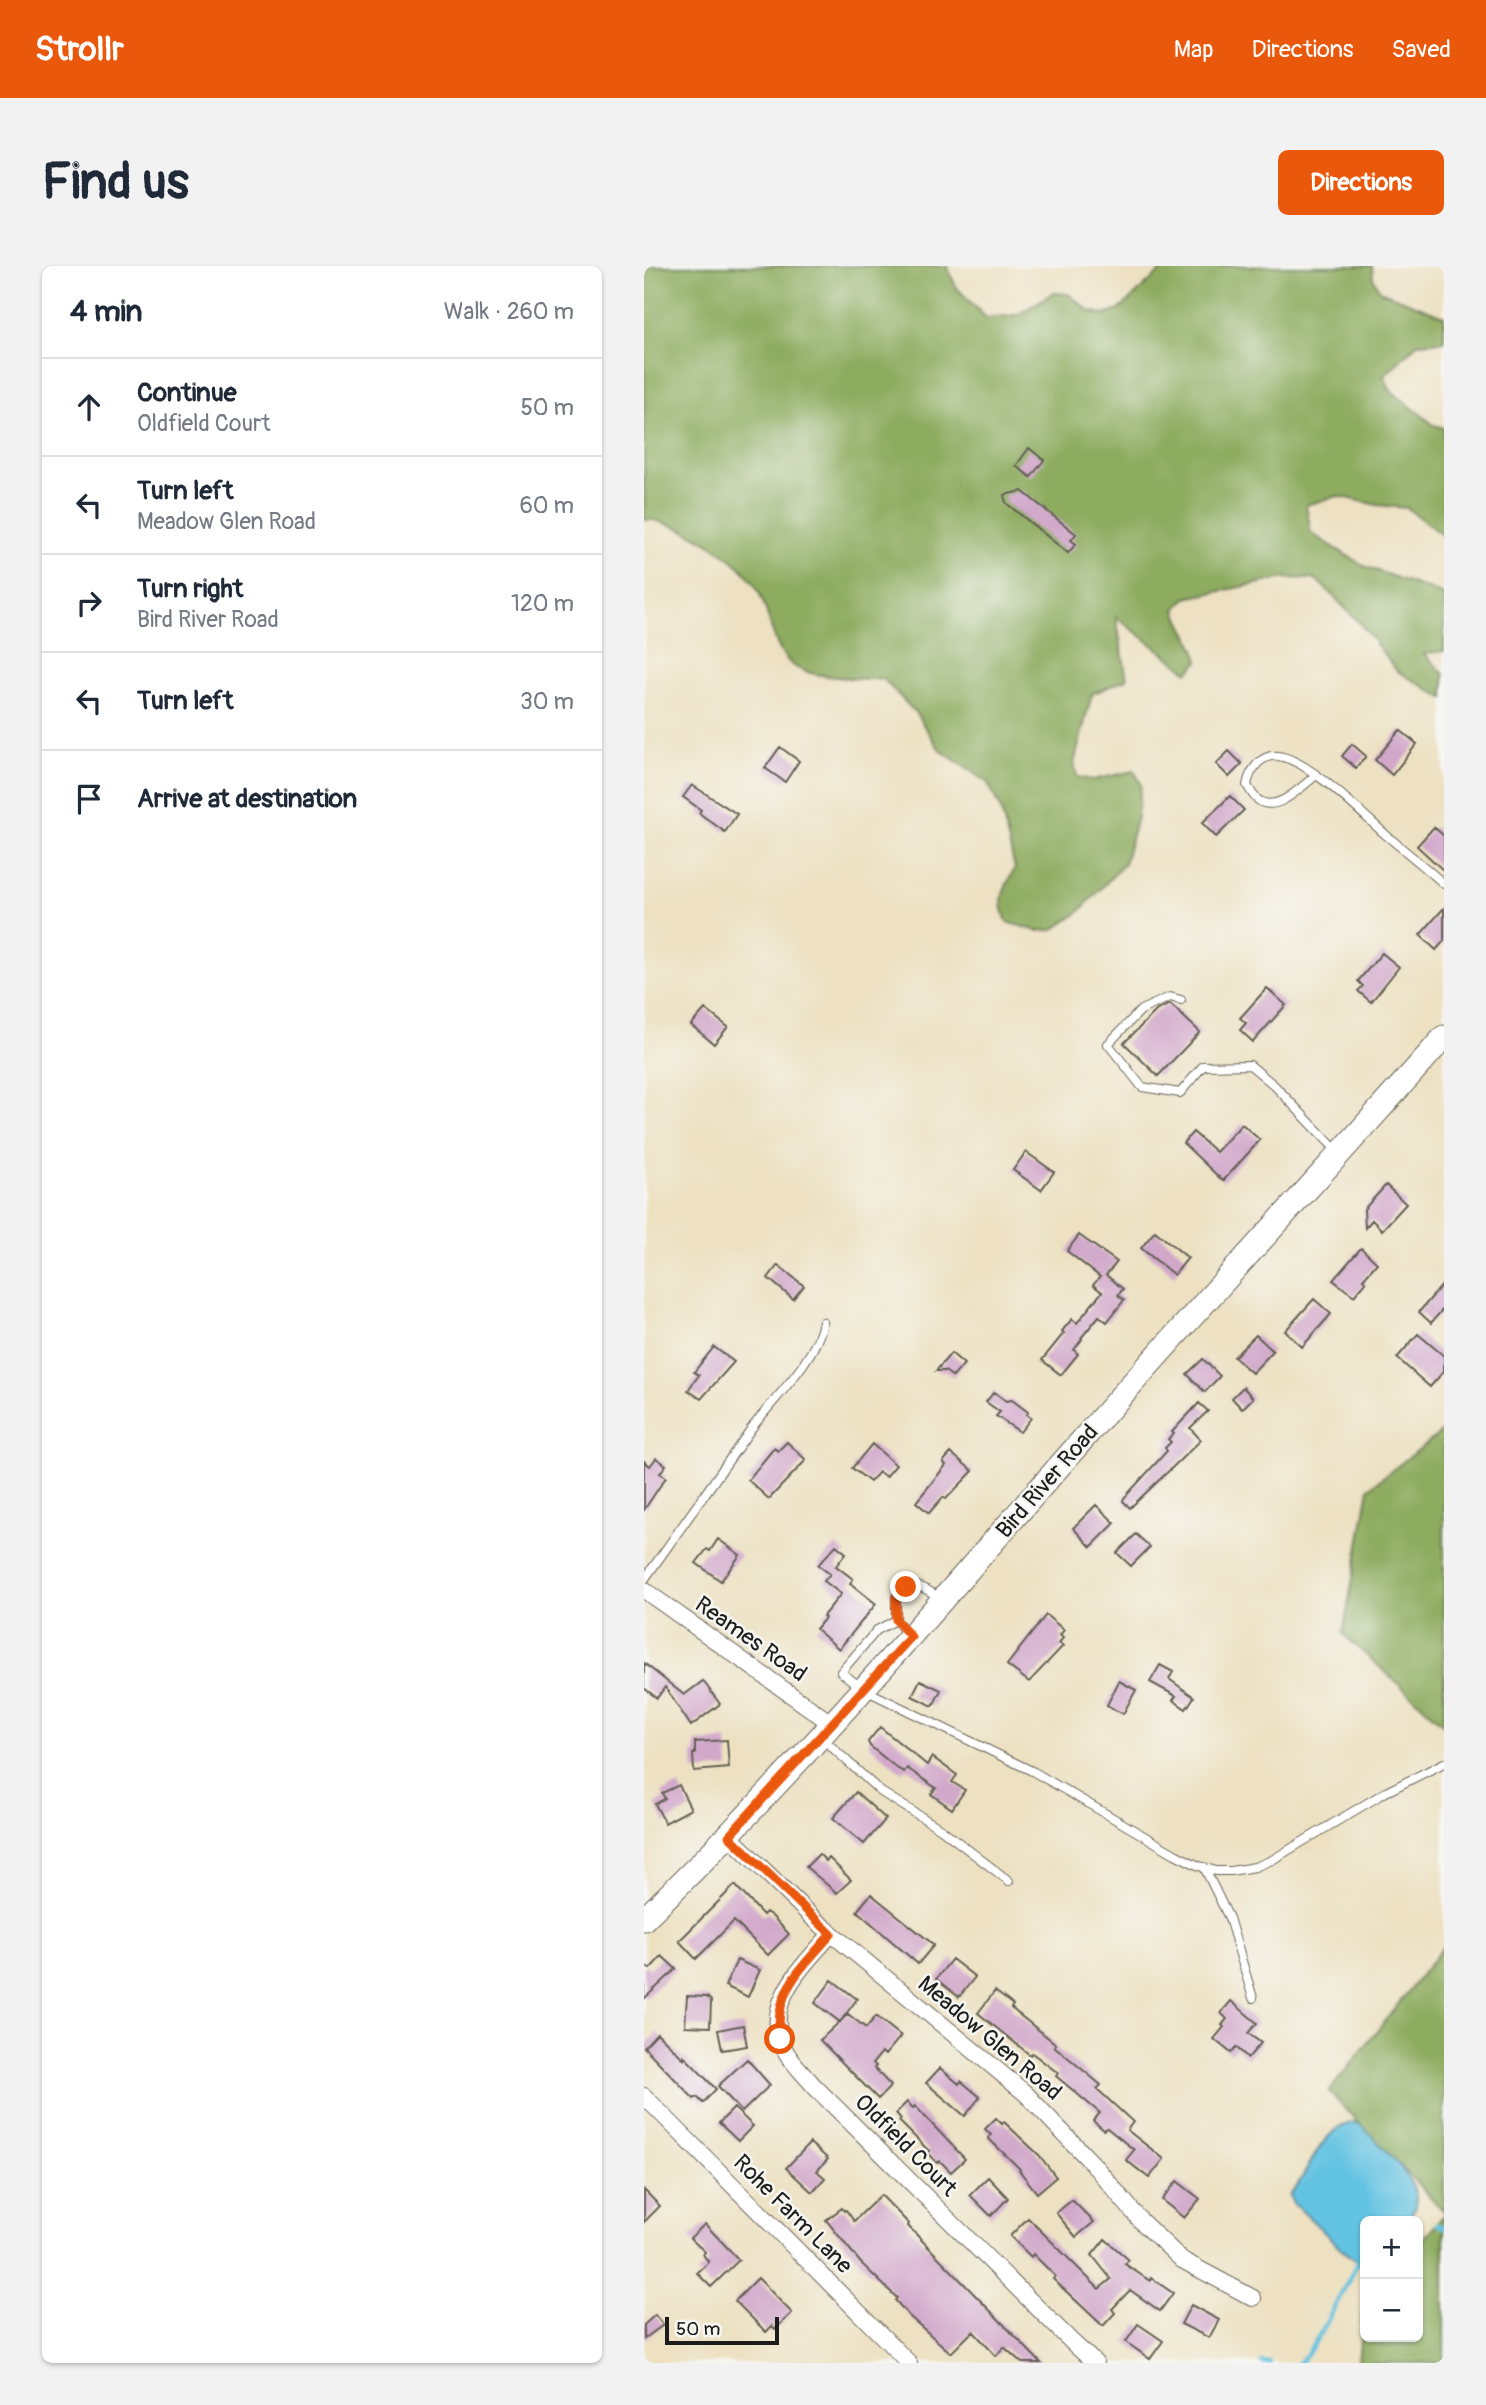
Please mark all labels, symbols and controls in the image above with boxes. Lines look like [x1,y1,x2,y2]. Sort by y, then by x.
text: Strollr [35,29,124,70]
text: Map [1174,35,1214,64]
text: Directions [1252,35,1353,64]
text: Saved [1391,35,1451,64]
button: Directions [1278,150,1444,215]
text: Find us [42,152,189,213]
text: 4 min [70,293,143,330]
text: Walk · 260 m [444,297,574,326]
text: Continue [137,377,237,409]
icon: ahead [70,388,108,426]
text: 50 m [520,393,574,422]
text: Oldfield Court [137,409,270,438]
text: Turn left [137,475,233,507]
icon: left [70,486,108,524]
text: 60 m [519,491,574,520]
text: Meadow Glen Road [137,507,316,536]
text: Turn right [137,573,243,605]
icon: right [70,584,108,622]
text: 120 m [511,589,574,618]
text: Bird River Road [137,605,279,634]
icon: left [70,682,108,720]
text: Turn left [137,685,233,717]
text: 30 m [520,687,574,716]
icon: arrive [70,780,108,818]
text: Arrive at destination [137,783,357,815]
street label: Bird River Road [990,1418,1104,1544]
route end [890,1571,921,1602]
street label: Reames Road [689,1590,813,1688]
street label: Meadow Glen Road [912,1969,1068,2107]
route start [764,2023,795,2054]
street label: Oldfield Court [849,2088,964,2203]
street label: Rohe Farm Lane [727,2148,859,2280]
map controls [1360,2216,1423,2342]
button: + [1360,2216,1423,2279]
button: − [1360,2279,1423,2342]
scale bar [665,2314,779,2346]
text: 50 m [676,2317,720,2341]

